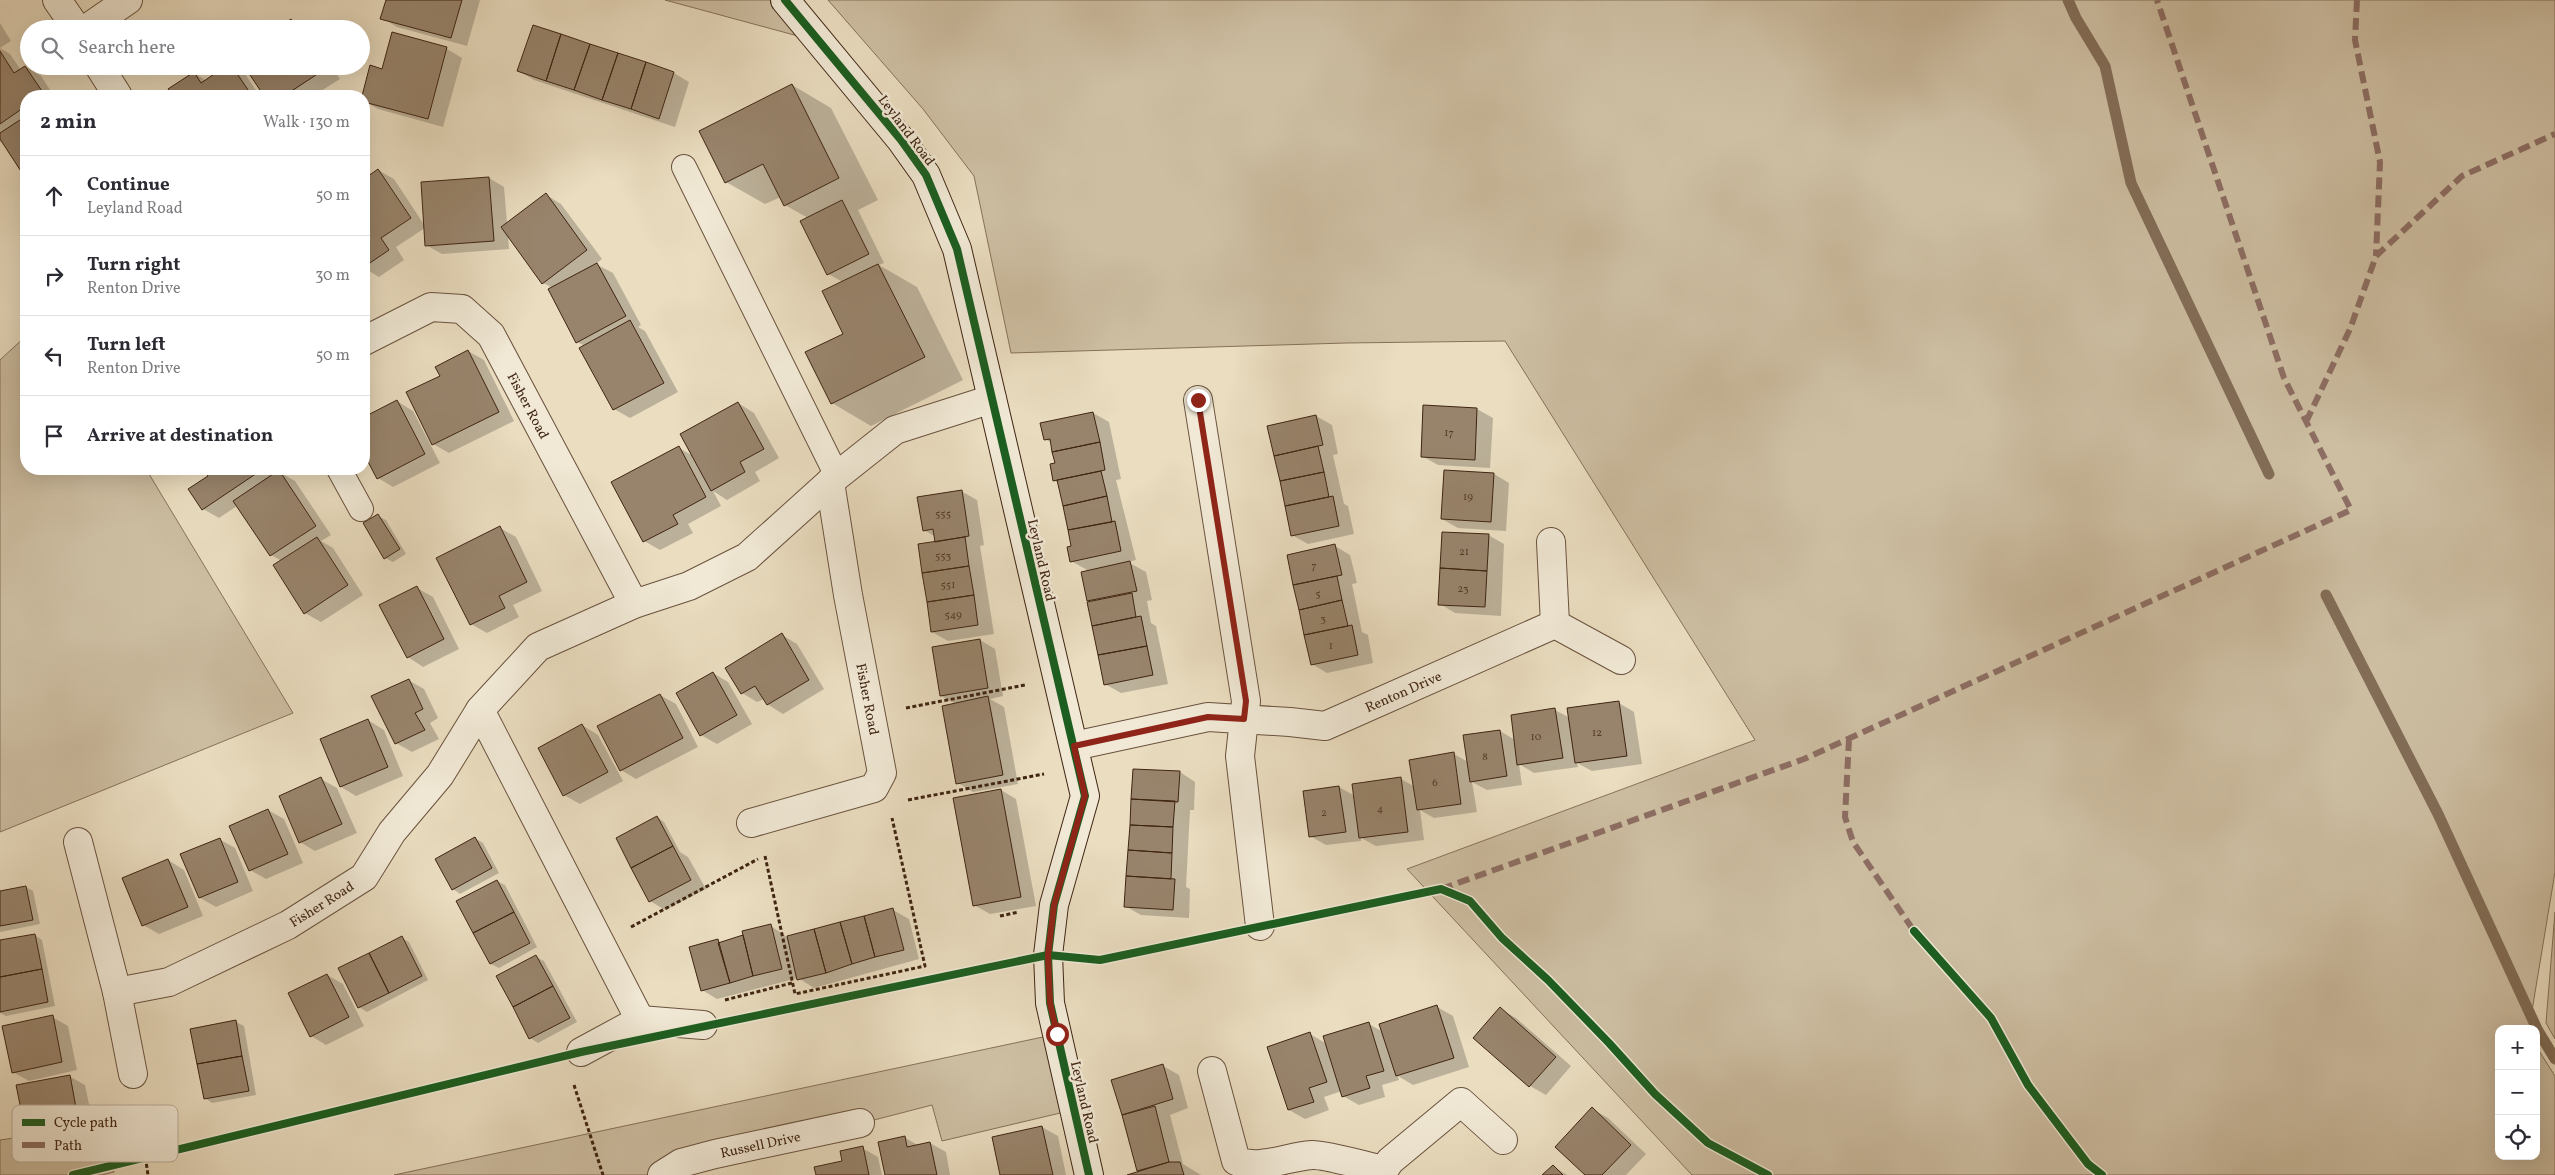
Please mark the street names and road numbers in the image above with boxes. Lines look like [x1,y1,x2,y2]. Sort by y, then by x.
street label: Leyland Road [873,92,939,170]
street label: Fisher Road [502,370,553,443]
street label: Leyland Road [1022,517,1059,603]
street label: Fisher Road [850,662,883,737]
street label: Renton Drive [1362,667,1445,718]
street label: Fisher Road [286,878,358,933]
street label: Leyland Road [1065,1059,1102,1145]
street label: Russell Drive [719,1128,803,1164]

